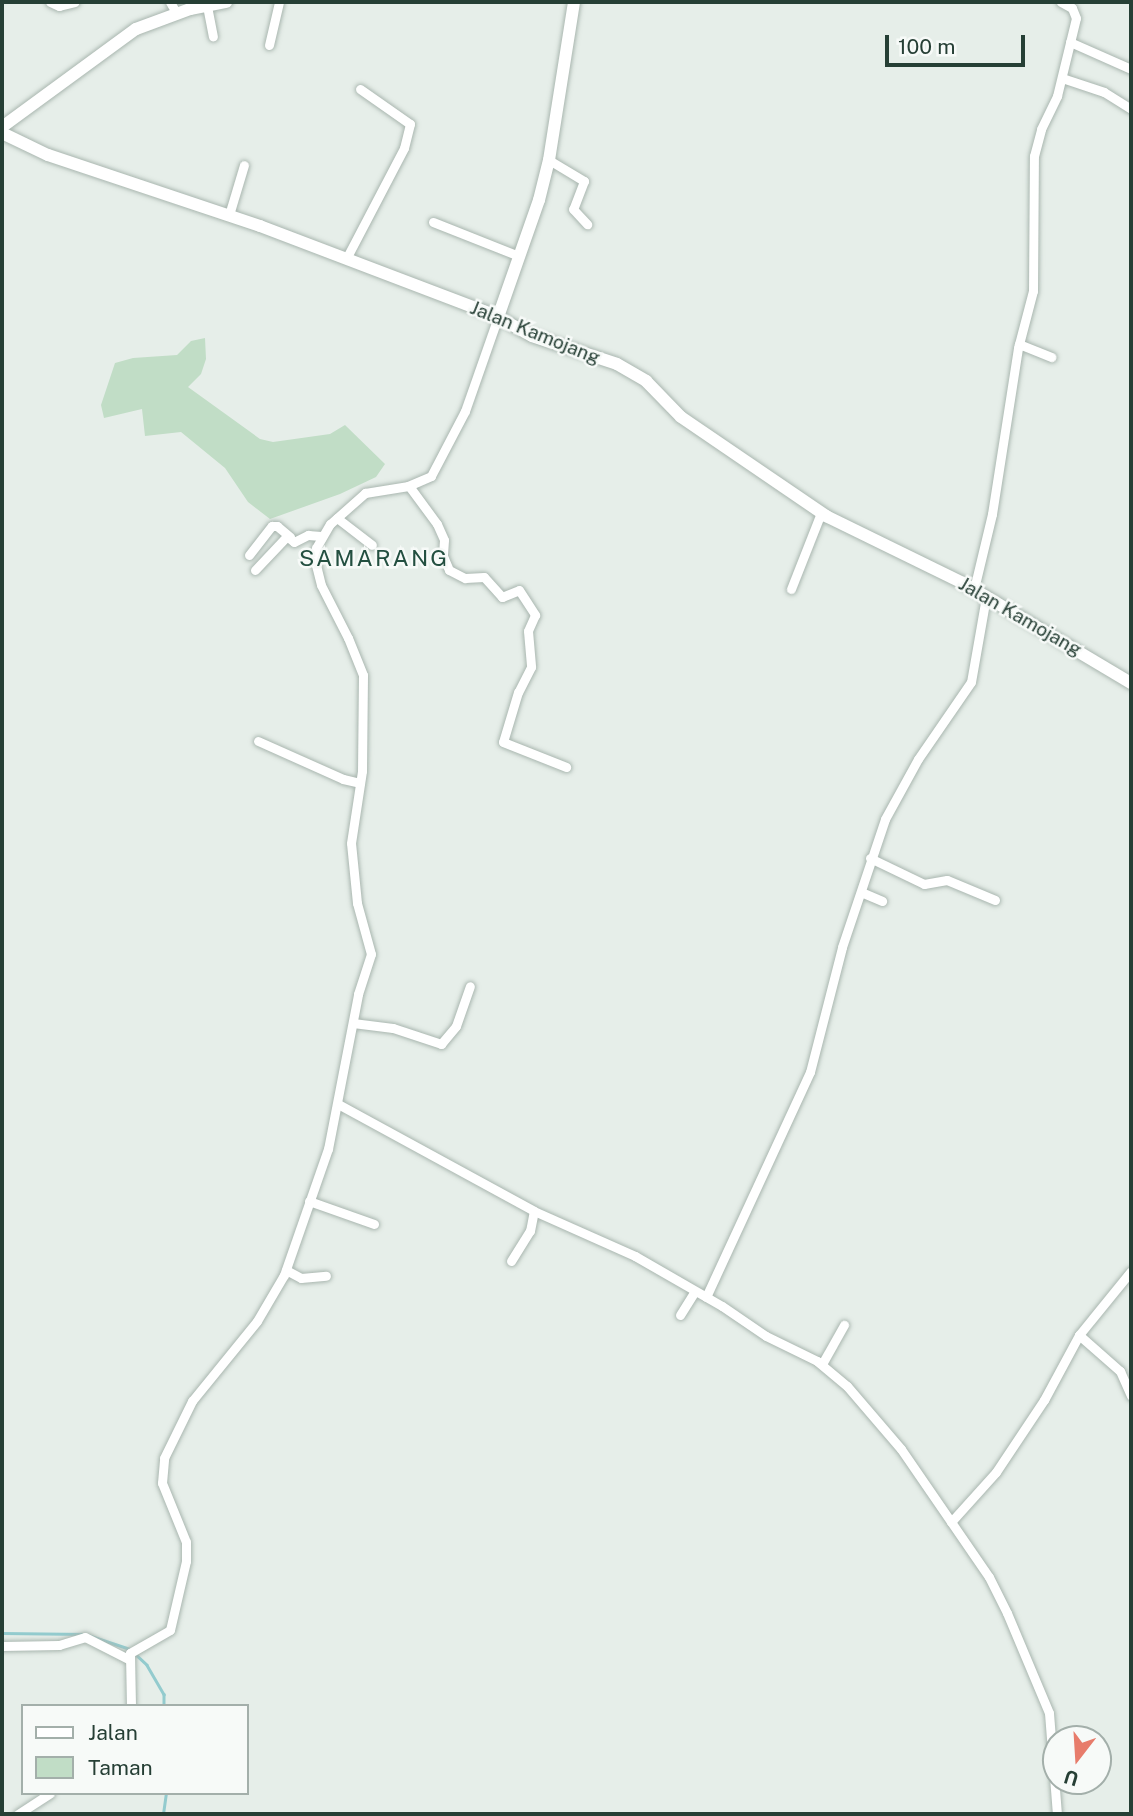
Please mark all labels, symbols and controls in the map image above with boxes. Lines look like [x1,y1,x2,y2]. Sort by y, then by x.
scale bar [888,21,1028,65]
text: 100 m [898,34,955,59]
street label: Jalan Kamojang [467,297,603,369]
district label: SAMARANG [300,544,448,572]
street label: Jalan Kamojang [954,573,1086,661]
legend [21,1704,248,1795]
text: Jalan [88,1720,138,1745]
north arrow [1042,1725,1112,1795]
text: Taman [88,1755,153,1780]
text: U [1062,1766,1081,1791]

